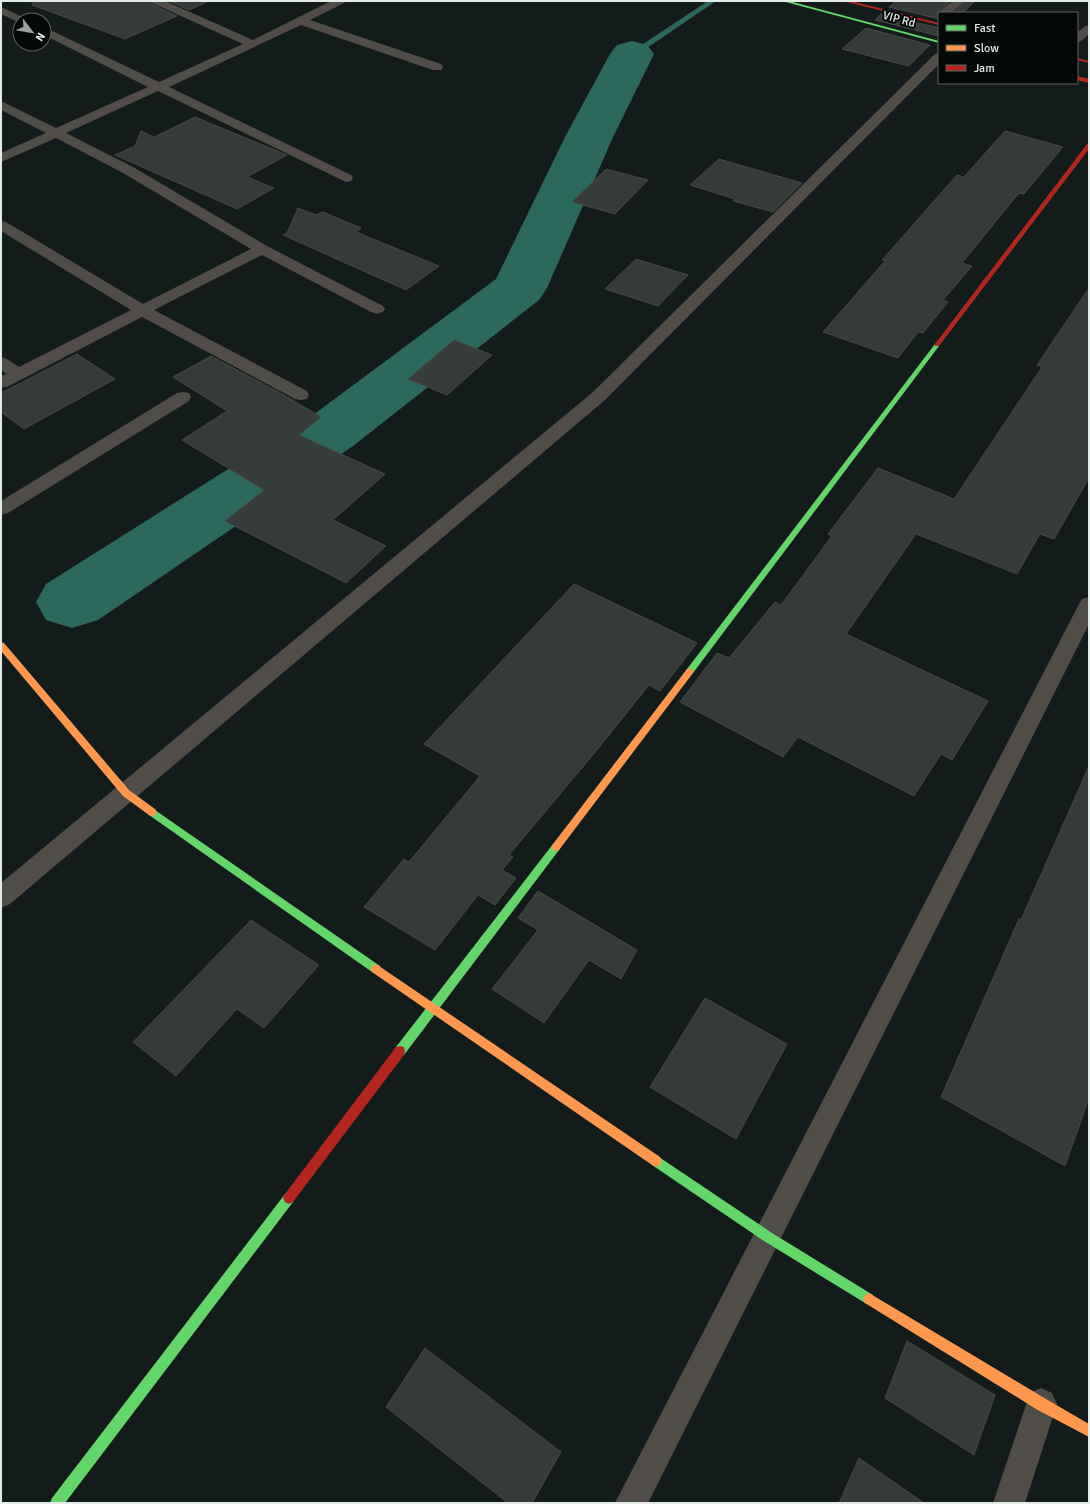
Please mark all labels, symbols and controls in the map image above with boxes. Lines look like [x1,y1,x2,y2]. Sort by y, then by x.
street label: VIP Rd [881,8,917,31]
north arrow [12,12,52,52]
legend [938,12,1078,84]
text: Fast [974,21,995,36]
text: N [33,30,48,44]
text: Slow [974,41,999,56]
text: Jam [974,61,995,76]

